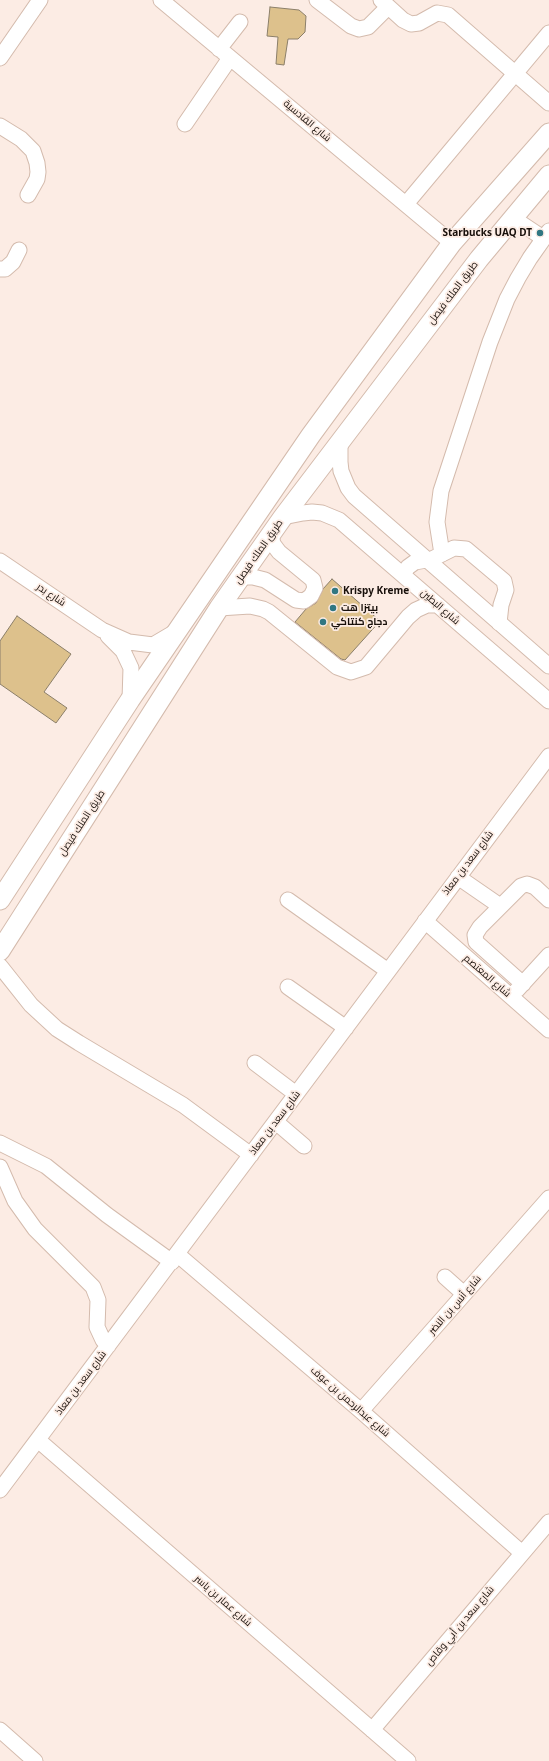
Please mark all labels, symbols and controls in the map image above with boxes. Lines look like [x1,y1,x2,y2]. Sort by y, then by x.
street label: شارع القادسية [281,98,333,144]
place label: Starbucks UAQ DT [442,227,532,239]
marker: Starbucks UAQ DT [535,228,545,238]
street label: طريق الملك فيصل [425,259,481,327]
street label: طريق الملك فيصل [232,517,286,587]
street label: شارع بدر [34,581,68,609]
place label: Krispy Kreme [343,585,409,597]
marker: Krispy Kreme [330,586,340,596]
street label: شارع البطين [418,587,462,627]
place label: بيتزا هت [341,602,378,614]
marker: بيتزا هت [328,603,338,613]
place label: دجاج كنتاكي [331,616,387,628]
marker: دجاج كنتاكي [318,617,328,627]
street label: طريق الملك فيصل [56,788,108,858]
street label: شارع سعد بن معاذ [440,828,496,898]
street label: شارع المعتصم [461,952,513,1000]
street label: شارع سعد بن معاذ [247,1088,303,1158]
street label: شارع أنس بن النضر [426,1273,484,1337]
street label: شارع سعد بن معاذ [53,1348,109,1418]
street label: شارع عبدالرحمن بن عوف [308,1364,392,1440]
street label: شارع عمار بن ياسر [192,1573,254,1629]
street label: شارع سعد بن أبي وقاص [423,1584,497,1668]

